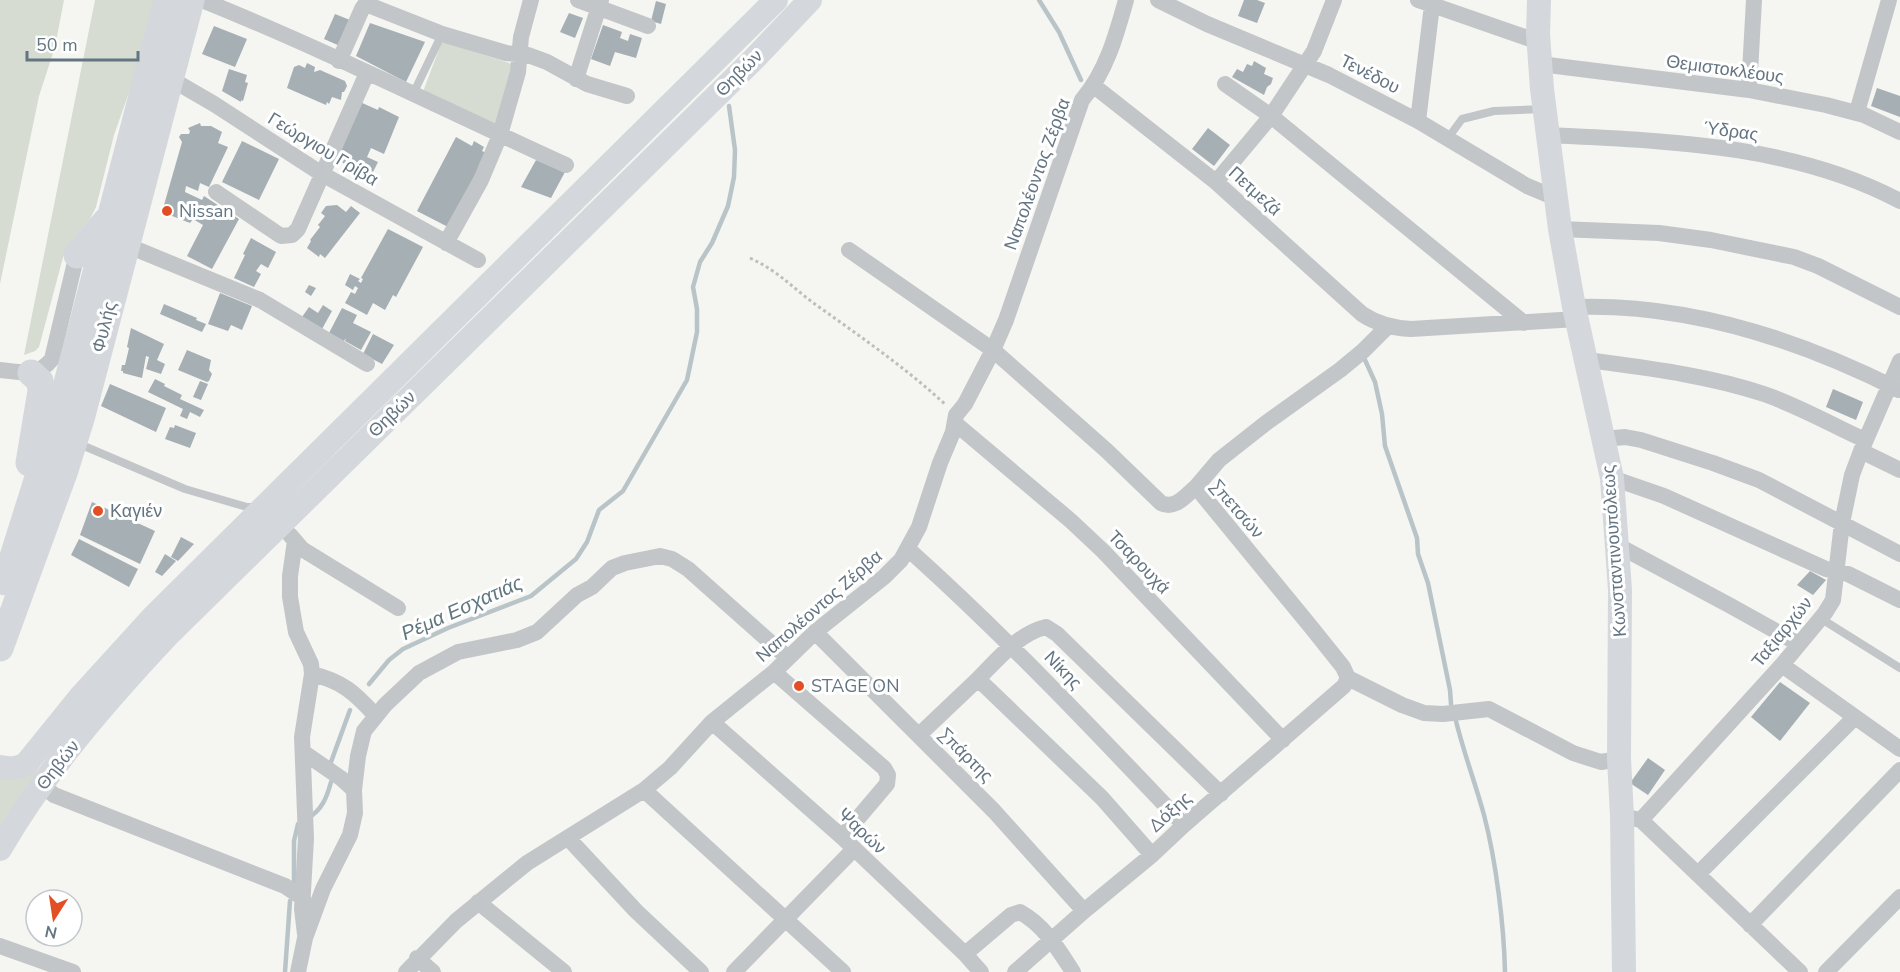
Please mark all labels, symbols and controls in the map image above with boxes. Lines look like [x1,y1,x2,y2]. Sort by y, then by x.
scale bar [27,24,138,62]
text: 50 m [36,33,78,57]
street label: Θηβών [710,44,768,102]
street label: Τενέδου [1336,49,1404,99]
street label: Θεμιστοκλέους [1665,49,1786,89]
street label: Ναπολέοντος Ζέρβα [998,95,1076,253]
street label: Γεώργιου Γρίβα [263,107,383,191]
street label: Ύδρας [1702,115,1760,147]
street label: Πετμεζά [1223,161,1287,221]
place label: Nissan [179,199,234,223]
marker: Nissan [160,204,174,218]
street label: Φυλής [86,299,122,355]
street label: Θηβών [363,385,421,443]
street label: Κωνσταντινουπόλεως [1596,464,1632,638]
street label: Σπετσών [1205,475,1269,543]
place label: Καγιέν [110,499,162,523]
marker: Καγιέν [91,504,105,518]
street label: Τσαρουχά [1103,525,1175,599]
street label: Ναπολέοντος Ζέρβα [751,544,887,668]
water label: Ρέμα Εσχατιάς [397,569,527,647]
street label: Ταξιαρχών [1746,592,1818,672]
street label: Νίκης [1039,646,1087,695]
place label: STAGE ON [811,674,899,698]
marker: STAGE ON [792,679,806,693]
street label: Σπάρτης [934,723,999,788]
street label: Θηβών [31,735,85,795]
street label: Δόξης [1143,786,1197,838]
street label: Ψαρών [833,802,891,860]
north arrow [24,888,84,948]
text: N [43,920,59,944]

